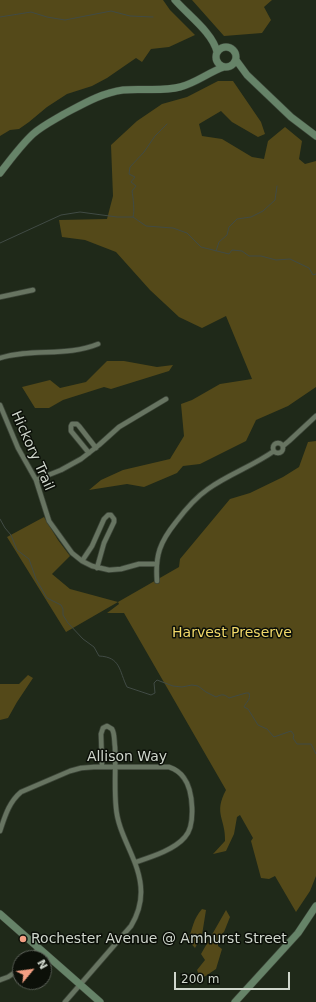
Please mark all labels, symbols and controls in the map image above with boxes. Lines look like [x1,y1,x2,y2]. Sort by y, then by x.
street label: Hickory Trail [7,409,57,493]
park label: Harvest Preserve [172,625,292,641]
street label: Allison Way [87,749,167,765]
place label: Rochester Avenue @ Amhurst Street [31,931,287,947]
marker: Rochester Avenue @ Amhurst Street [18,934,28,944]
north arrow [12,950,52,990]
text: N [34,957,50,972]
scale bar [176,964,292,990]
text: 200 m [181,972,219,986]

